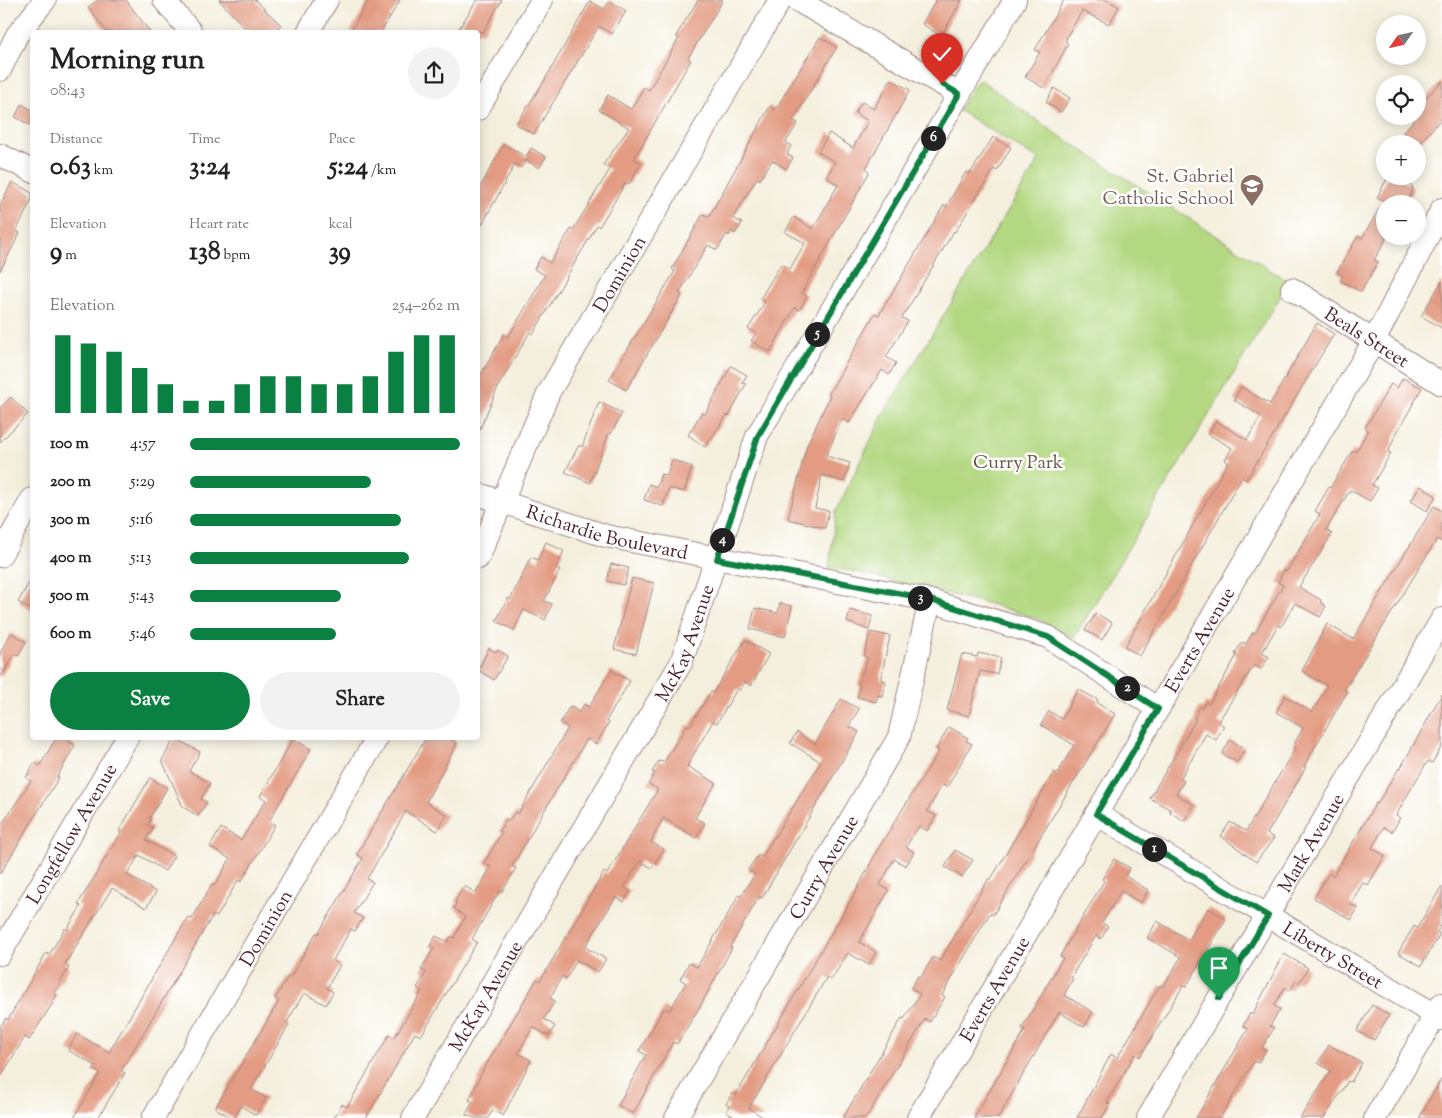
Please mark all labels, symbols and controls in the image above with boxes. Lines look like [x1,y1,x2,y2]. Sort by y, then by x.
north arrow [1376,15,1426,65]
map controls [1376,15,1426,245]
pin [921,33,963,84]
icon: check [928,40,956,68]
text: Morning run [50,41,205,81]
button: share [408,47,460,99]
button: locate [1376,75,1426,125]
text: 08:43 [50,80,85,103]
pin: 6 [920,126,946,150]
text: 6 [930,128,937,148]
text: Distance [50,130,103,150]
text: Time [189,130,220,150]
text: Pace [329,130,355,150]
button: + [1376,135,1426,185]
text: 0.63 [50,150,91,186]
text: 3:24 [189,150,230,186]
text: 5:24 [329,150,368,186]
text: km [91,161,113,181]
text: /km [368,161,396,181]
place label: St. Gabriel Catholic School [1103,164,1234,213]
school or university icon: St. Gabriel Catholic School [1239,173,1265,207]
button: − [1376,195,1426,245]
text: Elevation [50,215,107,235]
text: Heart rate [189,215,249,235]
text: kcal [329,215,353,235]
street label: Dominion [588,231,654,318]
text: 9 [50,235,62,271]
text: 138 [189,235,220,271]
text: 39 [329,235,351,271]
text: m [62,246,77,266]
text: bpm [220,246,250,266]
text: Elevation [50,295,115,318]
text: 254–262 m [392,295,460,318]
street label: Beals Street [1318,302,1414,376]
pin: 5 [804,322,830,346]
text: 5 [815,324,820,344]
text: 100 m [50,433,89,456]
text: 4:57 [130,433,156,456]
park label: Curry Park [973,450,1064,477]
text: 200 m [50,471,91,494]
text: 5:29 [130,471,155,494]
street label: Richardie Boulevard [522,500,690,568]
text: 300 m [50,509,90,532]
text: 5:16 [130,509,153,532]
pin: 4 [710,528,734,552]
text: 4 [719,530,726,550]
text: 400 m [50,547,92,570]
text: 5:13 [130,547,152,570]
street label: McKay Avenue [650,581,722,708]
street label: Everts Avenue [1159,583,1243,699]
text: 500 m [50,585,89,608]
text: 5:43 [130,585,154,608]
pin: 3 [908,586,932,610]
text: 3 [918,588,923,608]
text: 600 m [50,623,92,646]
text: 5:46 [130,623,156,646]
button: Save [50,672,250,730]
button: Share [260,672,460,730]
pin: 2 [1114,676,1140,700]
text: 2 [1124,678,1131,698]
street label: Longfellow Avenue [21,759,125,910]
street label: Mark Avenue [1273,789,1352,898]
street label: Curry Avenue [784,811,867,926]
pin: 1 [1142,836,1166,862]
text: 1 [1152,839,1157,859]
street label: Dominion [234,886,301,972]
street label: Liberty Street [1277,917,1388,997]
street label: Everts Avenue [954,932,1038,1048]
street label: McKay Avenue [444,936,531,1058]
pin [1198,947,1240,998]
icon: arrive [1205,954,1233,982]

